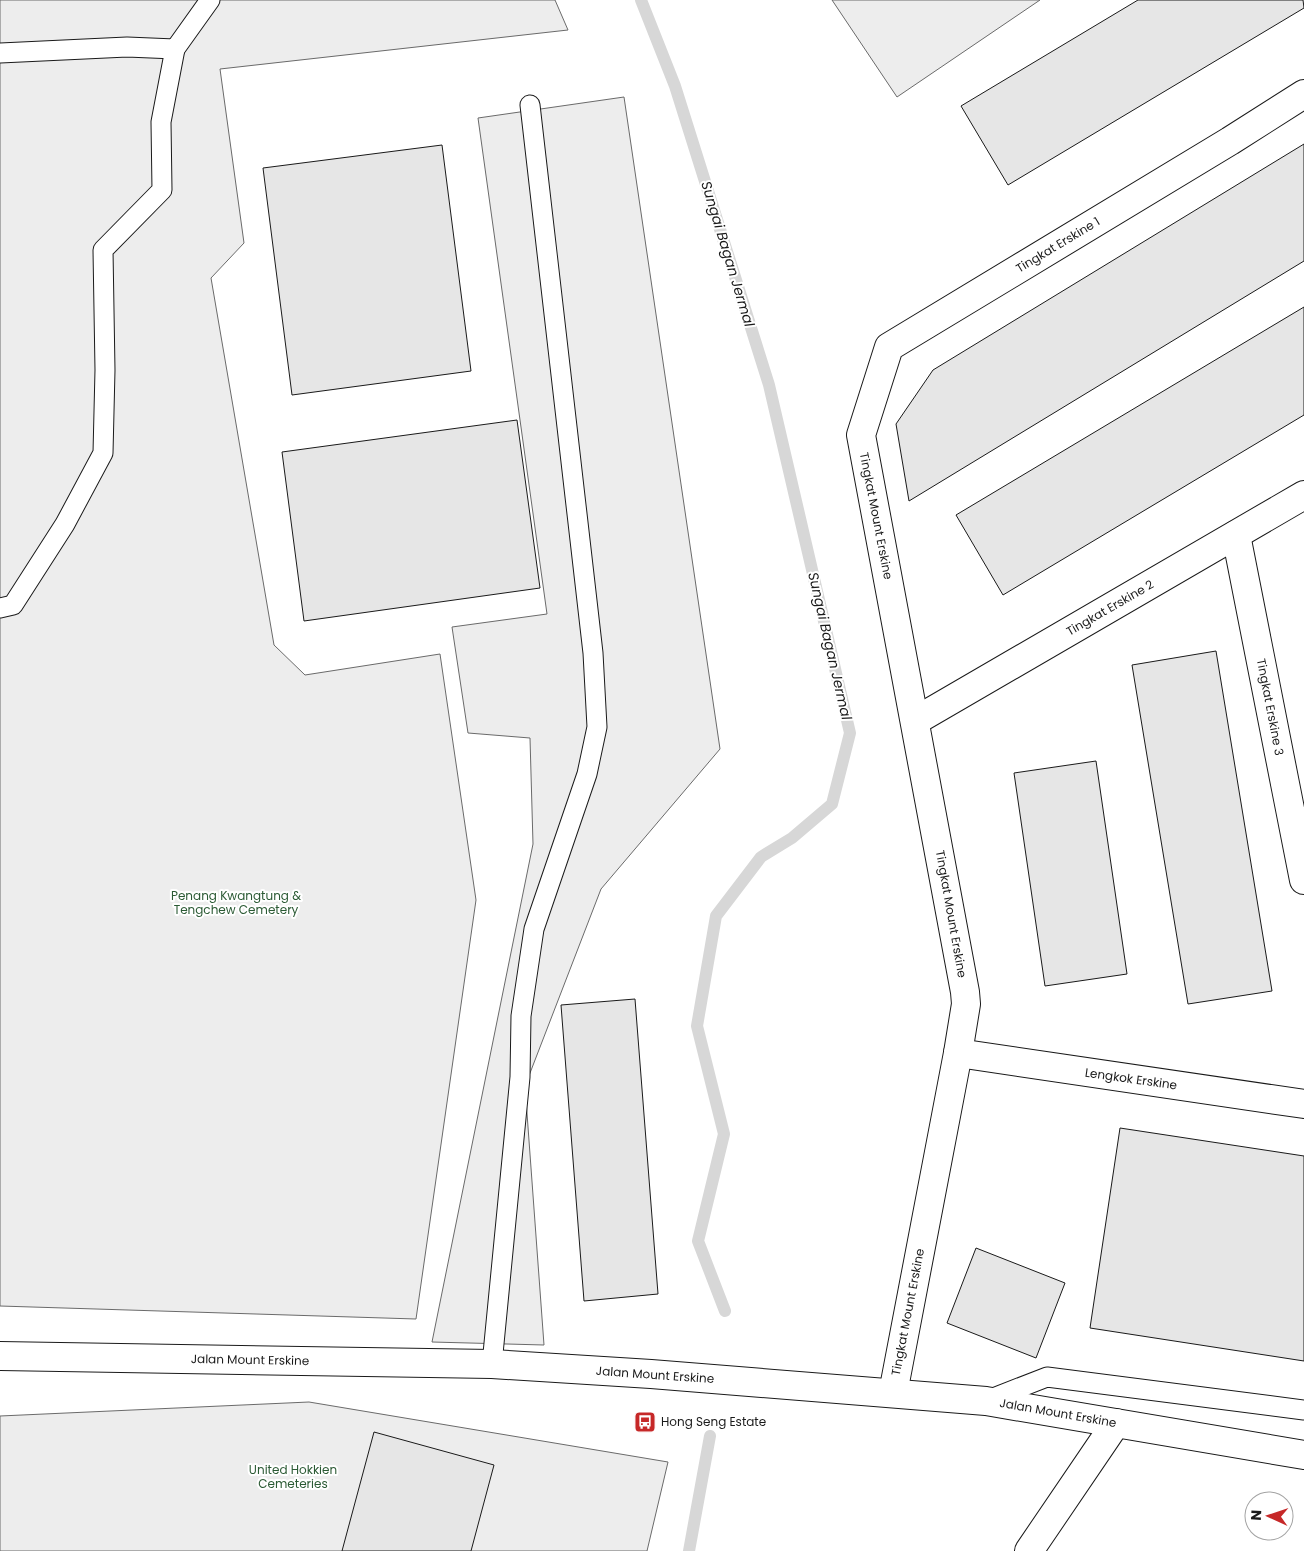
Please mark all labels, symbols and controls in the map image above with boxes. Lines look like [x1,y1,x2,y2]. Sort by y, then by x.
water label: Sungai Bagan Jermal [696,179,760,330]
street label: Tingkat Erskine 1 [1013,213,1103,276]
street label: Tingkat Mount Erskine [856,451,897,581]
water label: Sungai Bagan Jermal [803,570,857,723]
street label: Tingkat Erskine 2 [1063,576,1157,640]
street label: Tingkat Erskine 3 [1253,657,1288,757]
street label: Tingkat Mount Erskine [932,849,971,979]
park label: Penang Kwangtung & Tengchew Cemetery [171,887,301,918]
street label: Lengkok Erskine [1084,1064,1178,1093]
street label: Tingkat Mount Erskine [887,1247,928,1377]
street label: Jalan Mount Erskine [191,1350,309,1369]
street label: Jalan Mount Erskine [595,1362,715,1387]
street label: Jalan Mount Erskine [998,1394,1118,1431]
bus stop icon: Hong Seng Estate [633,1410,657,1434]
place label: Hong Seng Estate [661,1413,766,1430]
park label: United Hokkien Cemeteries [249,1461,337,1492]
north arrow [1244,1491,1294,1541]
text: N [1246,1510,1266,1521]

